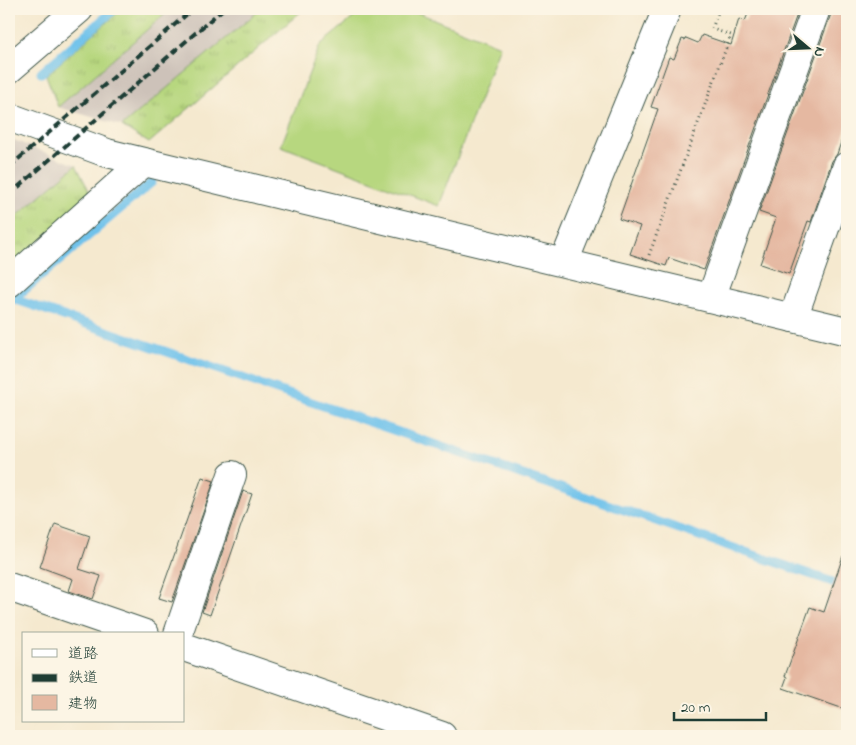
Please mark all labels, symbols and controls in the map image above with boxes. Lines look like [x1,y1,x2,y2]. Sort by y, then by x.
north arrow [784,22,834,72]
text: N [807,44,830,60]
legend [22,632,185,722]
text: 道路 [68,643,98,665]
text: 鉄道 [68,667,98,689]
scale bar [674,690,766,722]
text: 建物 [68,693,98,715]
text: 20 m [681,697,711,719]

